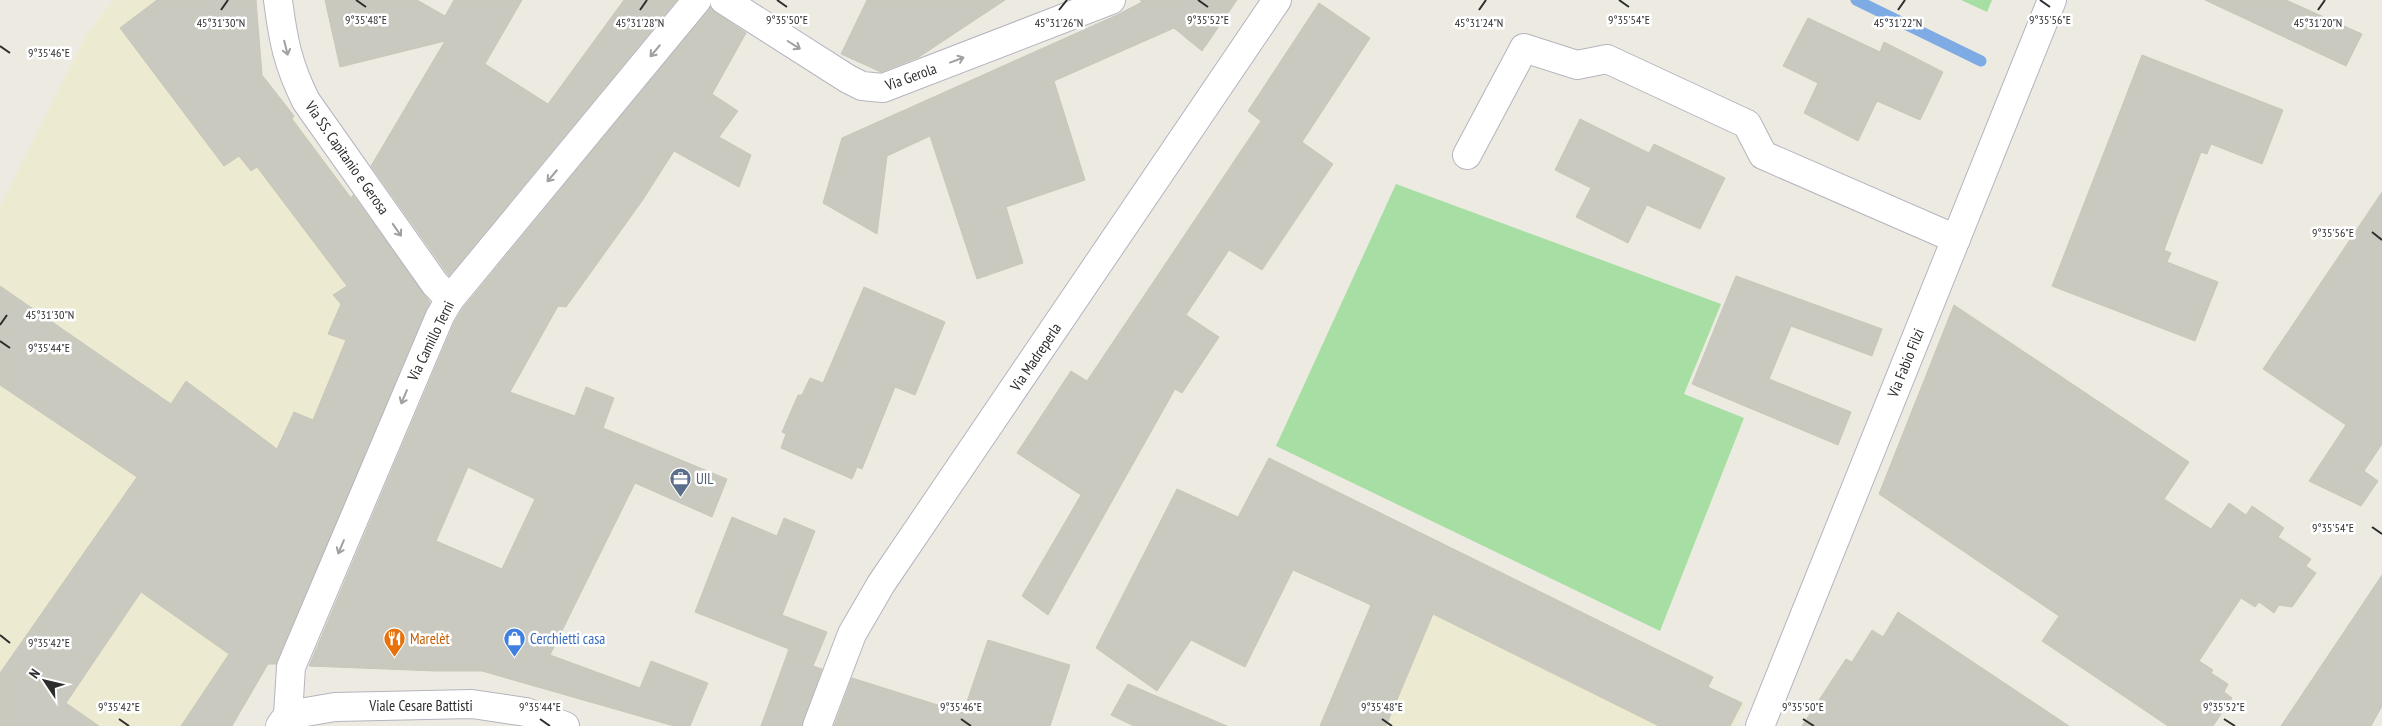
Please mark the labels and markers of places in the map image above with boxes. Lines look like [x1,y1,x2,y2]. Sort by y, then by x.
office icon: UIL [668,467,692,498]
place label: UIL [696,469,714,488]
restaurant icon: Marelèt [382,627,406,658]
shop icon: Cerchietti casa [502,627,526,658]
place label: Marelèt [410,629,450,648]
place label: Cerchietti casa [530,629,605,648]

